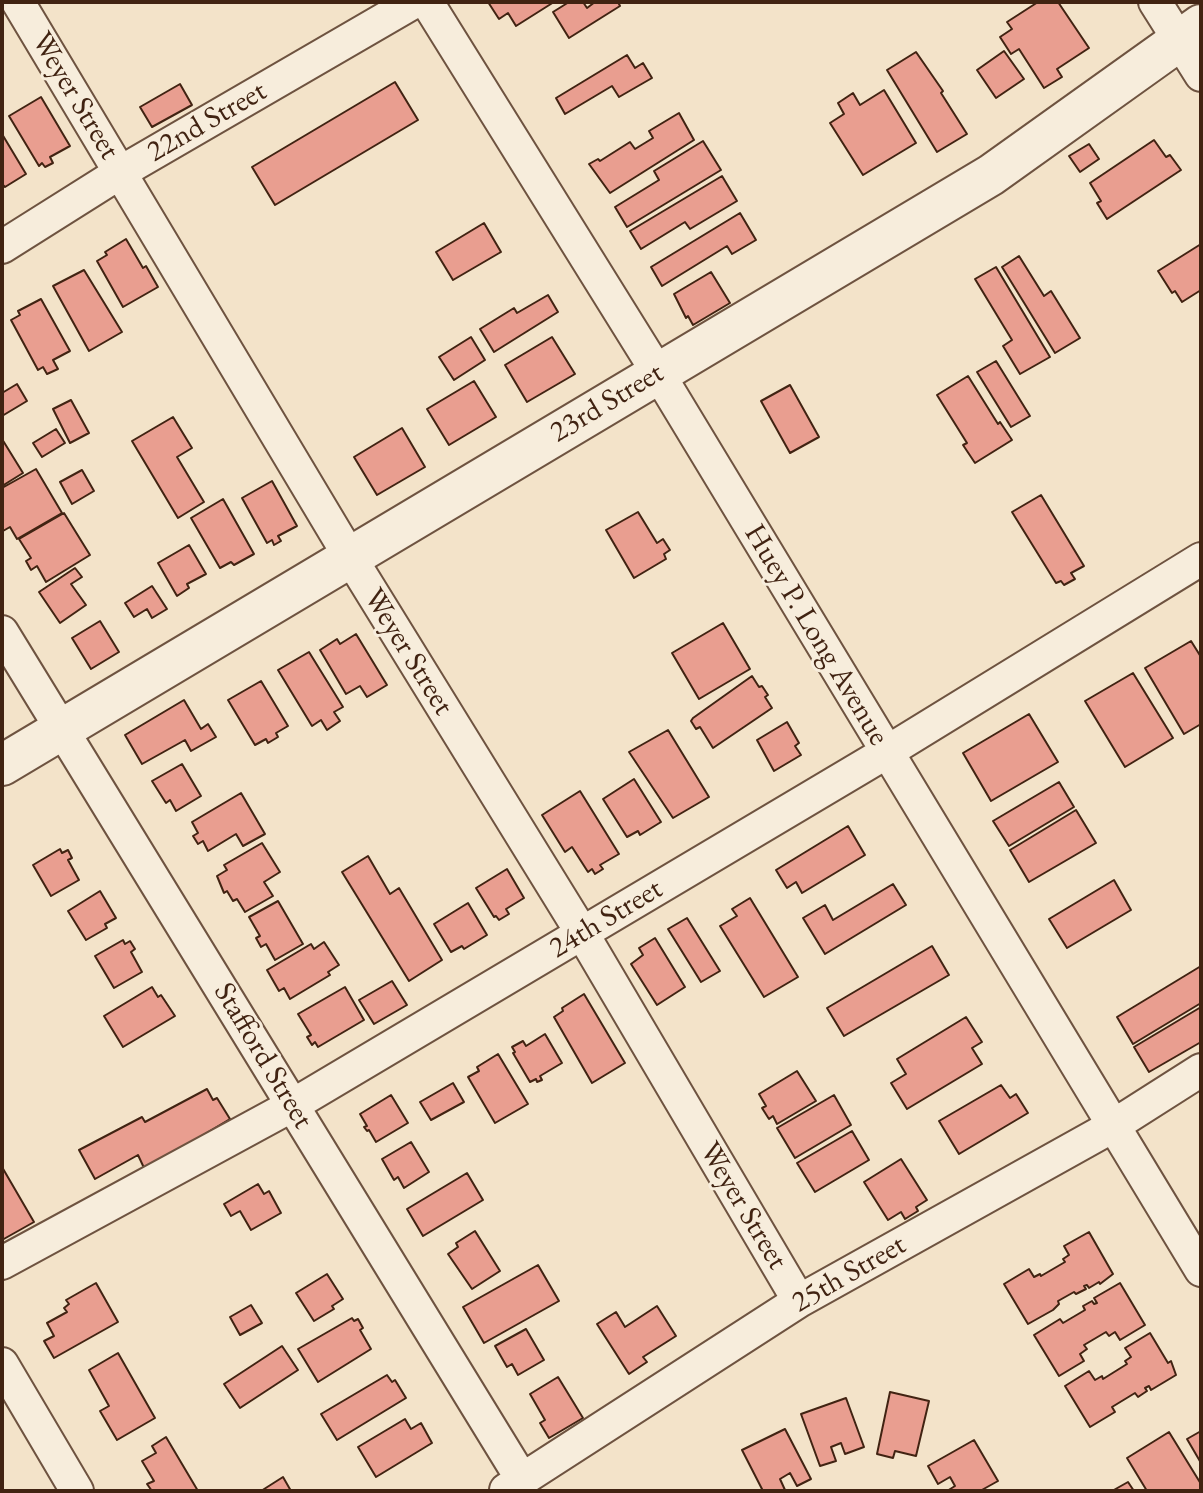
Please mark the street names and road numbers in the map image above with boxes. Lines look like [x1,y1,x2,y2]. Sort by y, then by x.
street label: Weyer Street [23,26,127,166]
street label: 22nd Street [141,73,273,171]
street label: 23rd Street [544,355,670,451]
street label: Huey P. Long Avenue [736,518,896,752]
street label: Weyer Street [355,582,461,722]
street label: 24th Street [543,871,669,967]
street label: Stafford Street [205,977,321,1135]
street label: Weyer Street [691,1136,795,1276]
street label: 25th Street [786,1227,912,1321]

